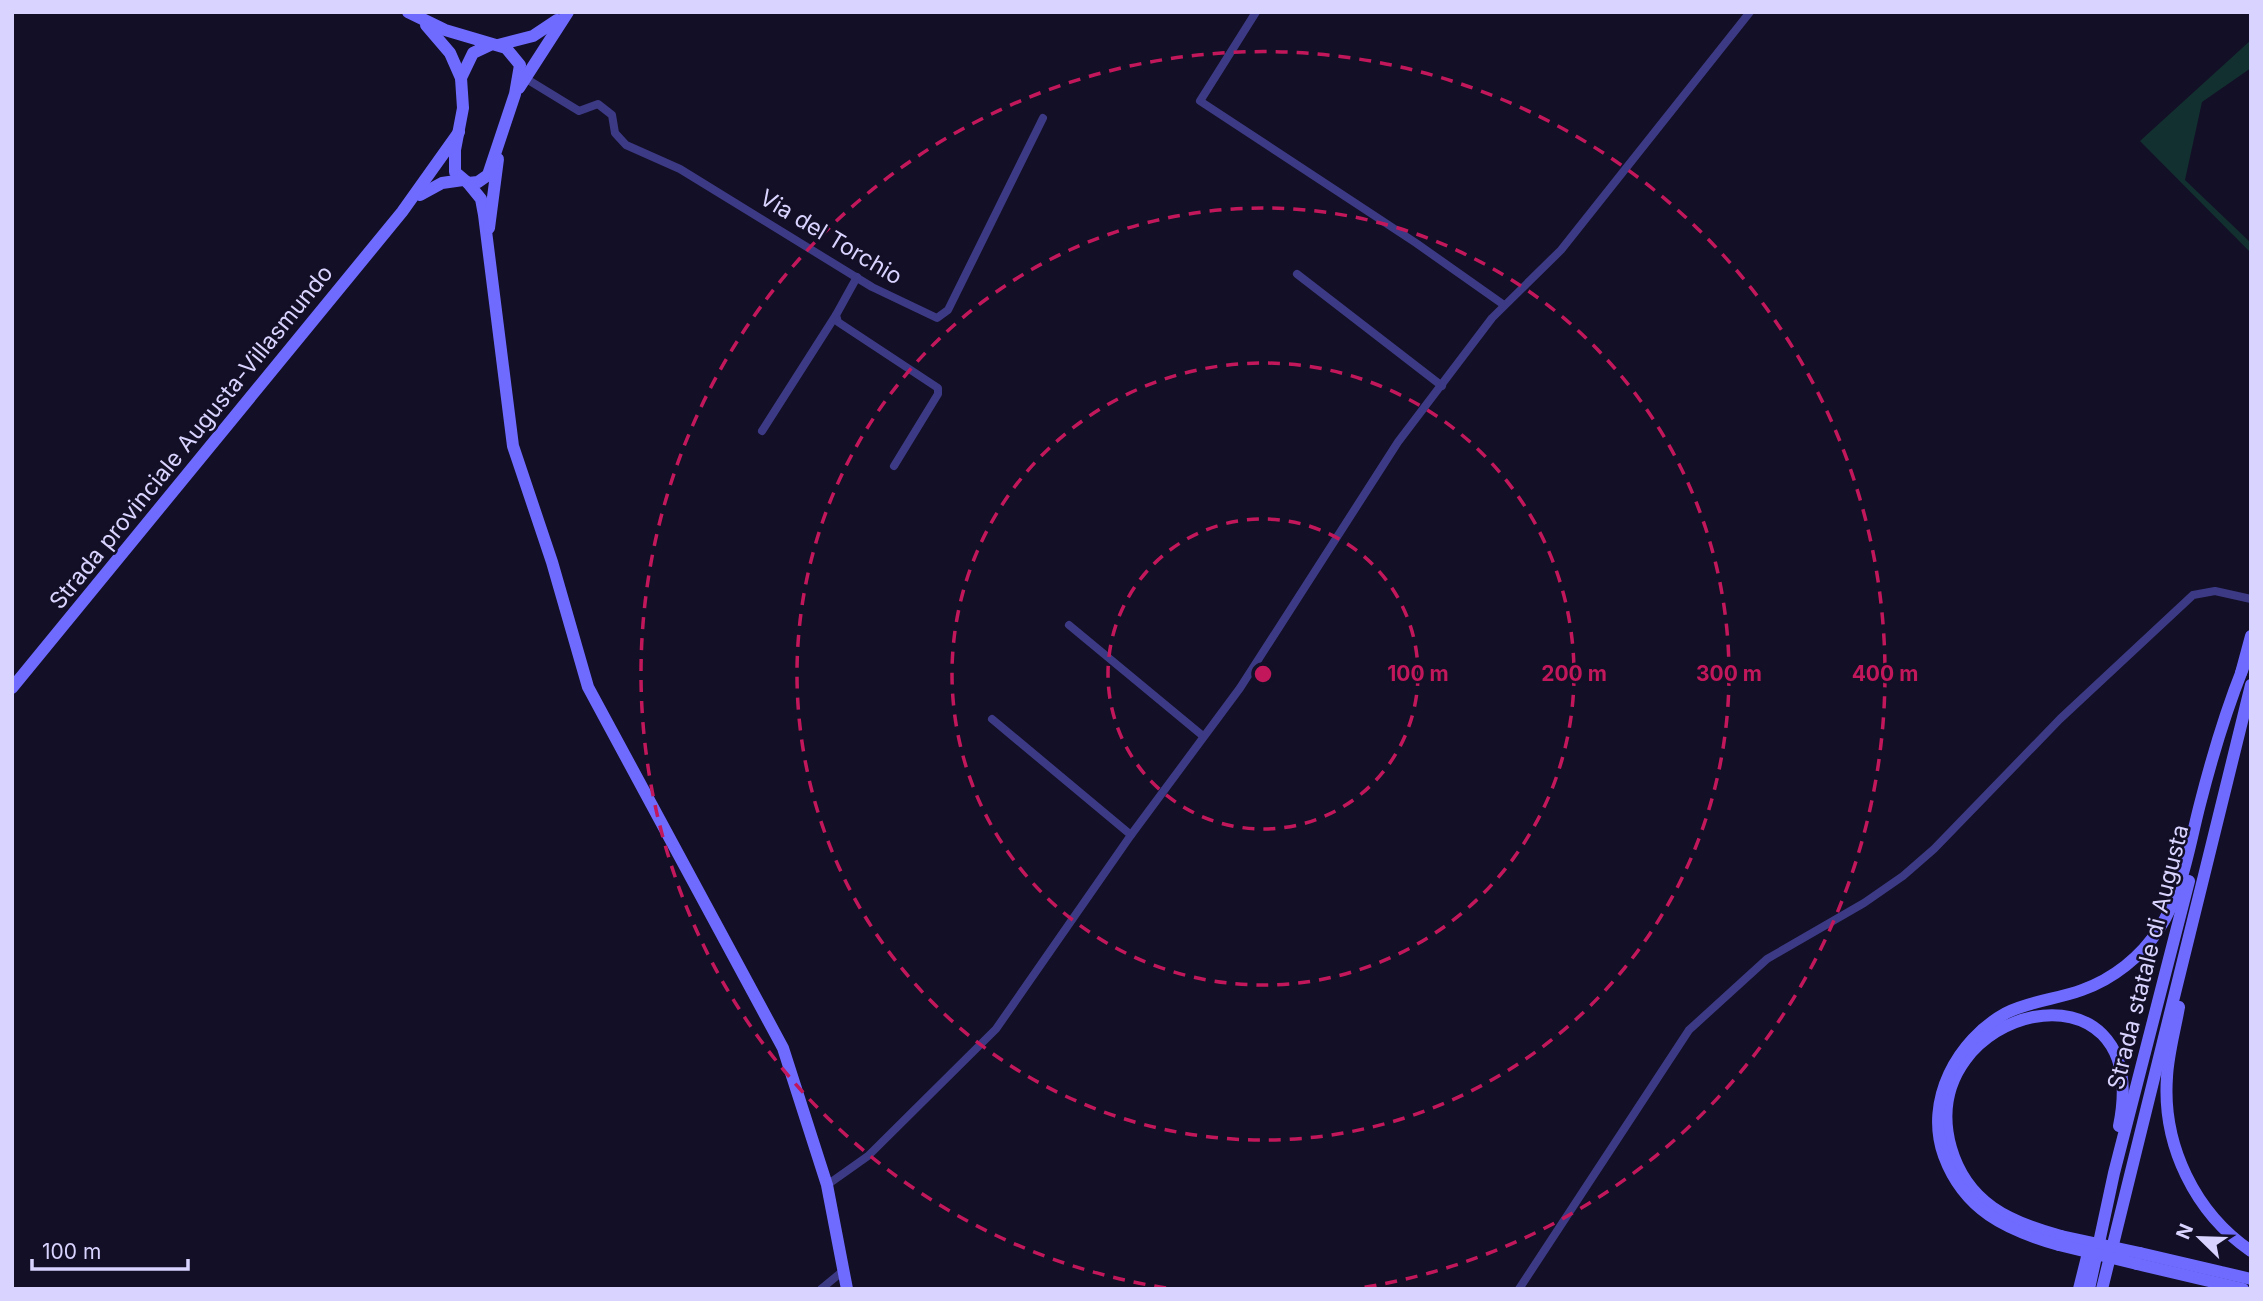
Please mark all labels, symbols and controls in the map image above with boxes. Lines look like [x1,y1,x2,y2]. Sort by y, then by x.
street label: Via del Torchio [755,183,907,291]
street label: Strada provinciale Augusta-Villasmundo [43,259,339,615]
text: 100 m [1387,661,1449,686]
text: 200 m [1541,661,1607,686]
text: 300 m [1696,661,1762,686]
text: 400 m [1852,661,1918,686]
centre of rings [1251,662,1275,686]
street label: Strada statale di Augusta [2102,822,2194,1092]
north arrow [2165,1203,2235,1273]
text: N [2171,1220,2198,1243]
scale bar [32,1228,187,1272]
text: 100 m [42,1239,101,1264]

